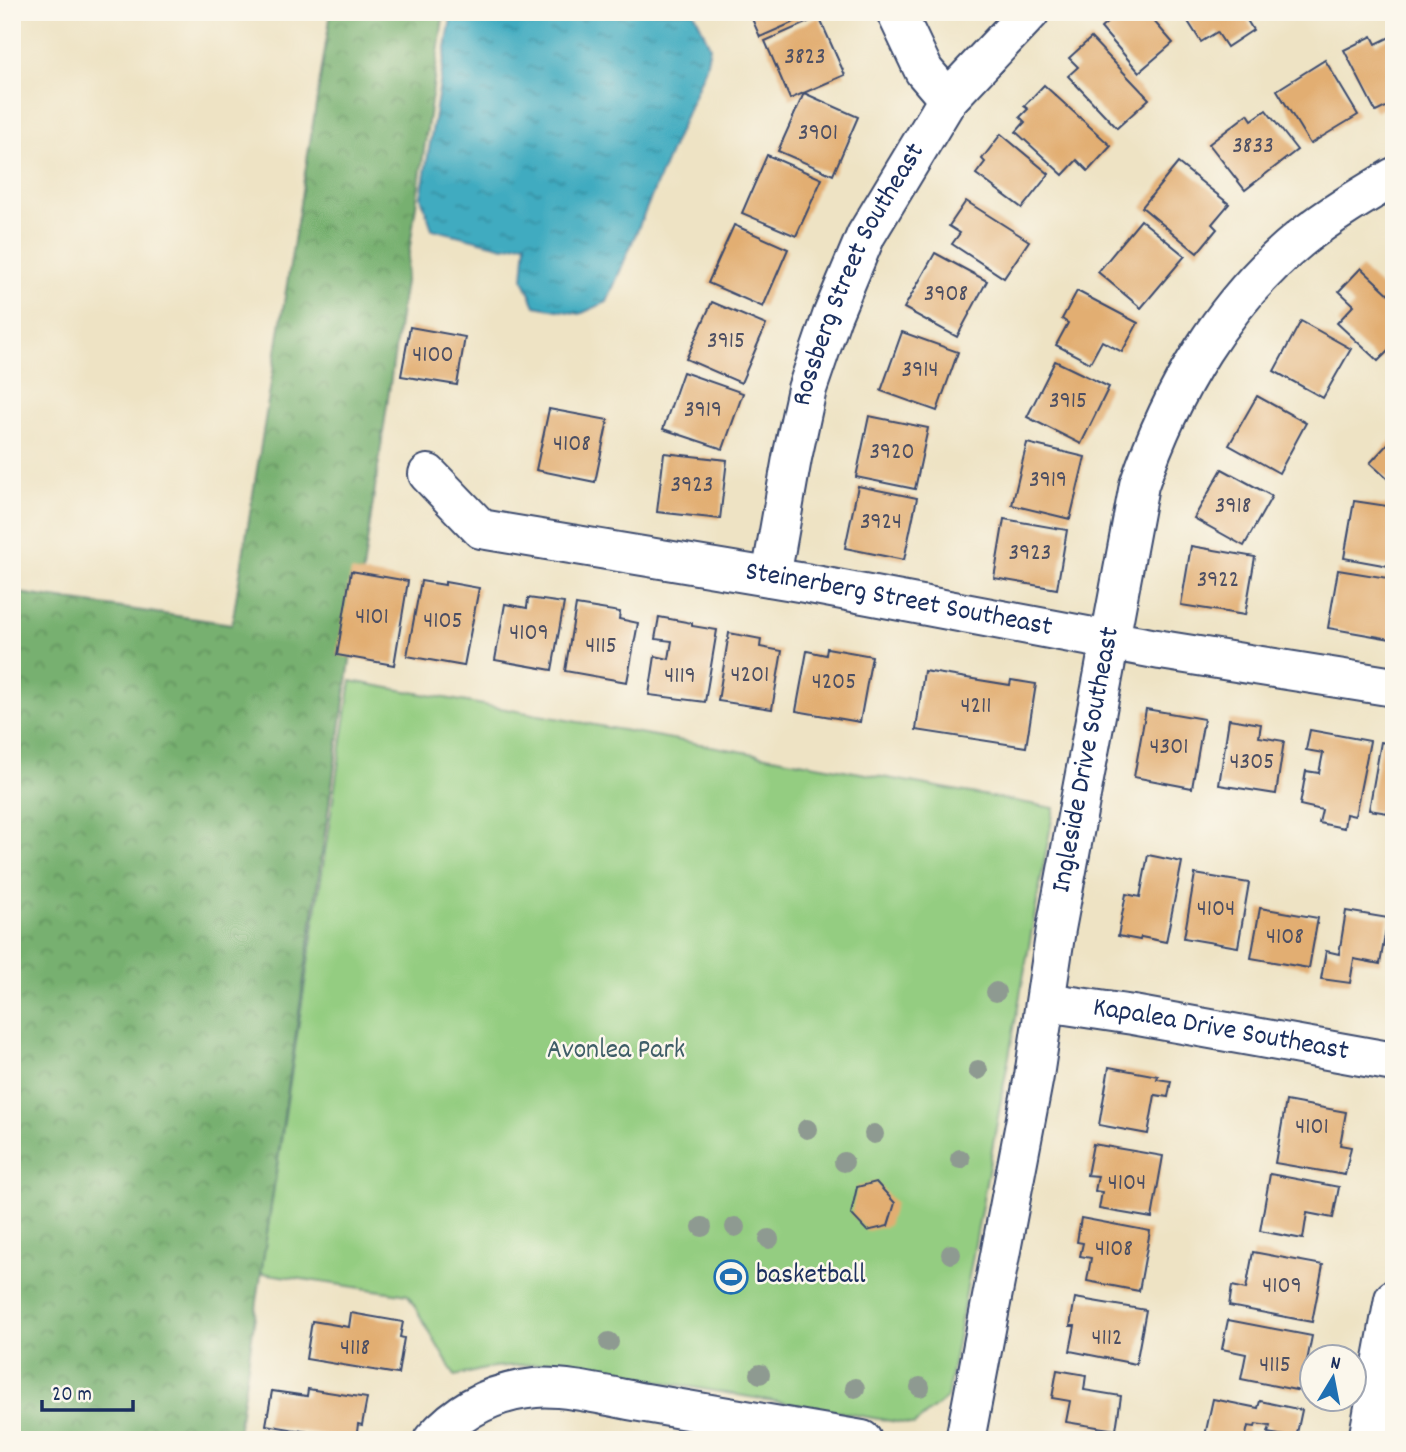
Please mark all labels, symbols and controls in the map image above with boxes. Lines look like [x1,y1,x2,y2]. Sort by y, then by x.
house number: 3823 [784,41,826,75]
house number: 3901 [798,117,838,151]
house number: 3833 [1232,130,1274,164]
street label: Rossberg Street Southeast [784,136,936,410]
house number: 3908 [924,278,968,312]
house number: 3915 [707,325,745,359]
house number: 4100 [412,339,454,373]
house number: 3914 [902,354,938,388]
house number: 3915 [1049,385,1087,419]
house number: 3919 [684,394,722,428]
house number: 4108 [553,428,591,462]
house number: 3920 [869,436,915,470]
house number: 3919 [1029,464,1067,498]
house number: 3923 [671,469,713,503]
house number: 3918 [1215,490,1251,524]
house number: 3924 [860,506,902,540]
house number: 3923 [1009,537,1051,571]
street label: Steinerberg Street Southeast [742,553,1055,649]
house number: 3922 [1197,564,1239,598]
house number: 4101 [355,601,389,635]
house number: 4105 [423,605,463,639]
house number: 4109 [509,617,549,651]
street label: Ingleside Drive Southeast [1043,624,1132,896]
house number: 4115 [585,630,617,664]
house number: 4201 [731,659,769,693]
house number: 4119 [664,660,696,694]
house number: 4205 [812,666,856,700]
house number: 4211 [961,690,991,724]
house number: 4301 [1150,731,1188,765]
house number: 4305 [1230,746,1274,780]
house number: 4104 [1197,893,1235,927]
house number: 4108 [1266,921,1304,955]
street label: Kapalea Drive Southeast [1090,989,1352,1073]
park label: Avonlea Park [547,1032,685,1072]
house number: 4101 [1295,1111,1329,1145]
house number: 4104 [1108,1167,1146,1201]
house number: 4108 [1095,1233,1133,1267]
place label: basketball [756,1257,866,1297]
sports icon: basketball [712,1258,750,1296]
house number: 4109 [1262,1270,1302,1304]
house number: 4112 [1092,1322,1122,1356]
house number: 4118 [340,1332,370,1366]
north arrow [1298,1344,1368,1414]
house number: 4115 [1259,1349,1291,1383]
text: N [1328,1351,1342,1379]
scale bar [42,1368,133,1412]
text: 20 m [52,1381,92,1411]

